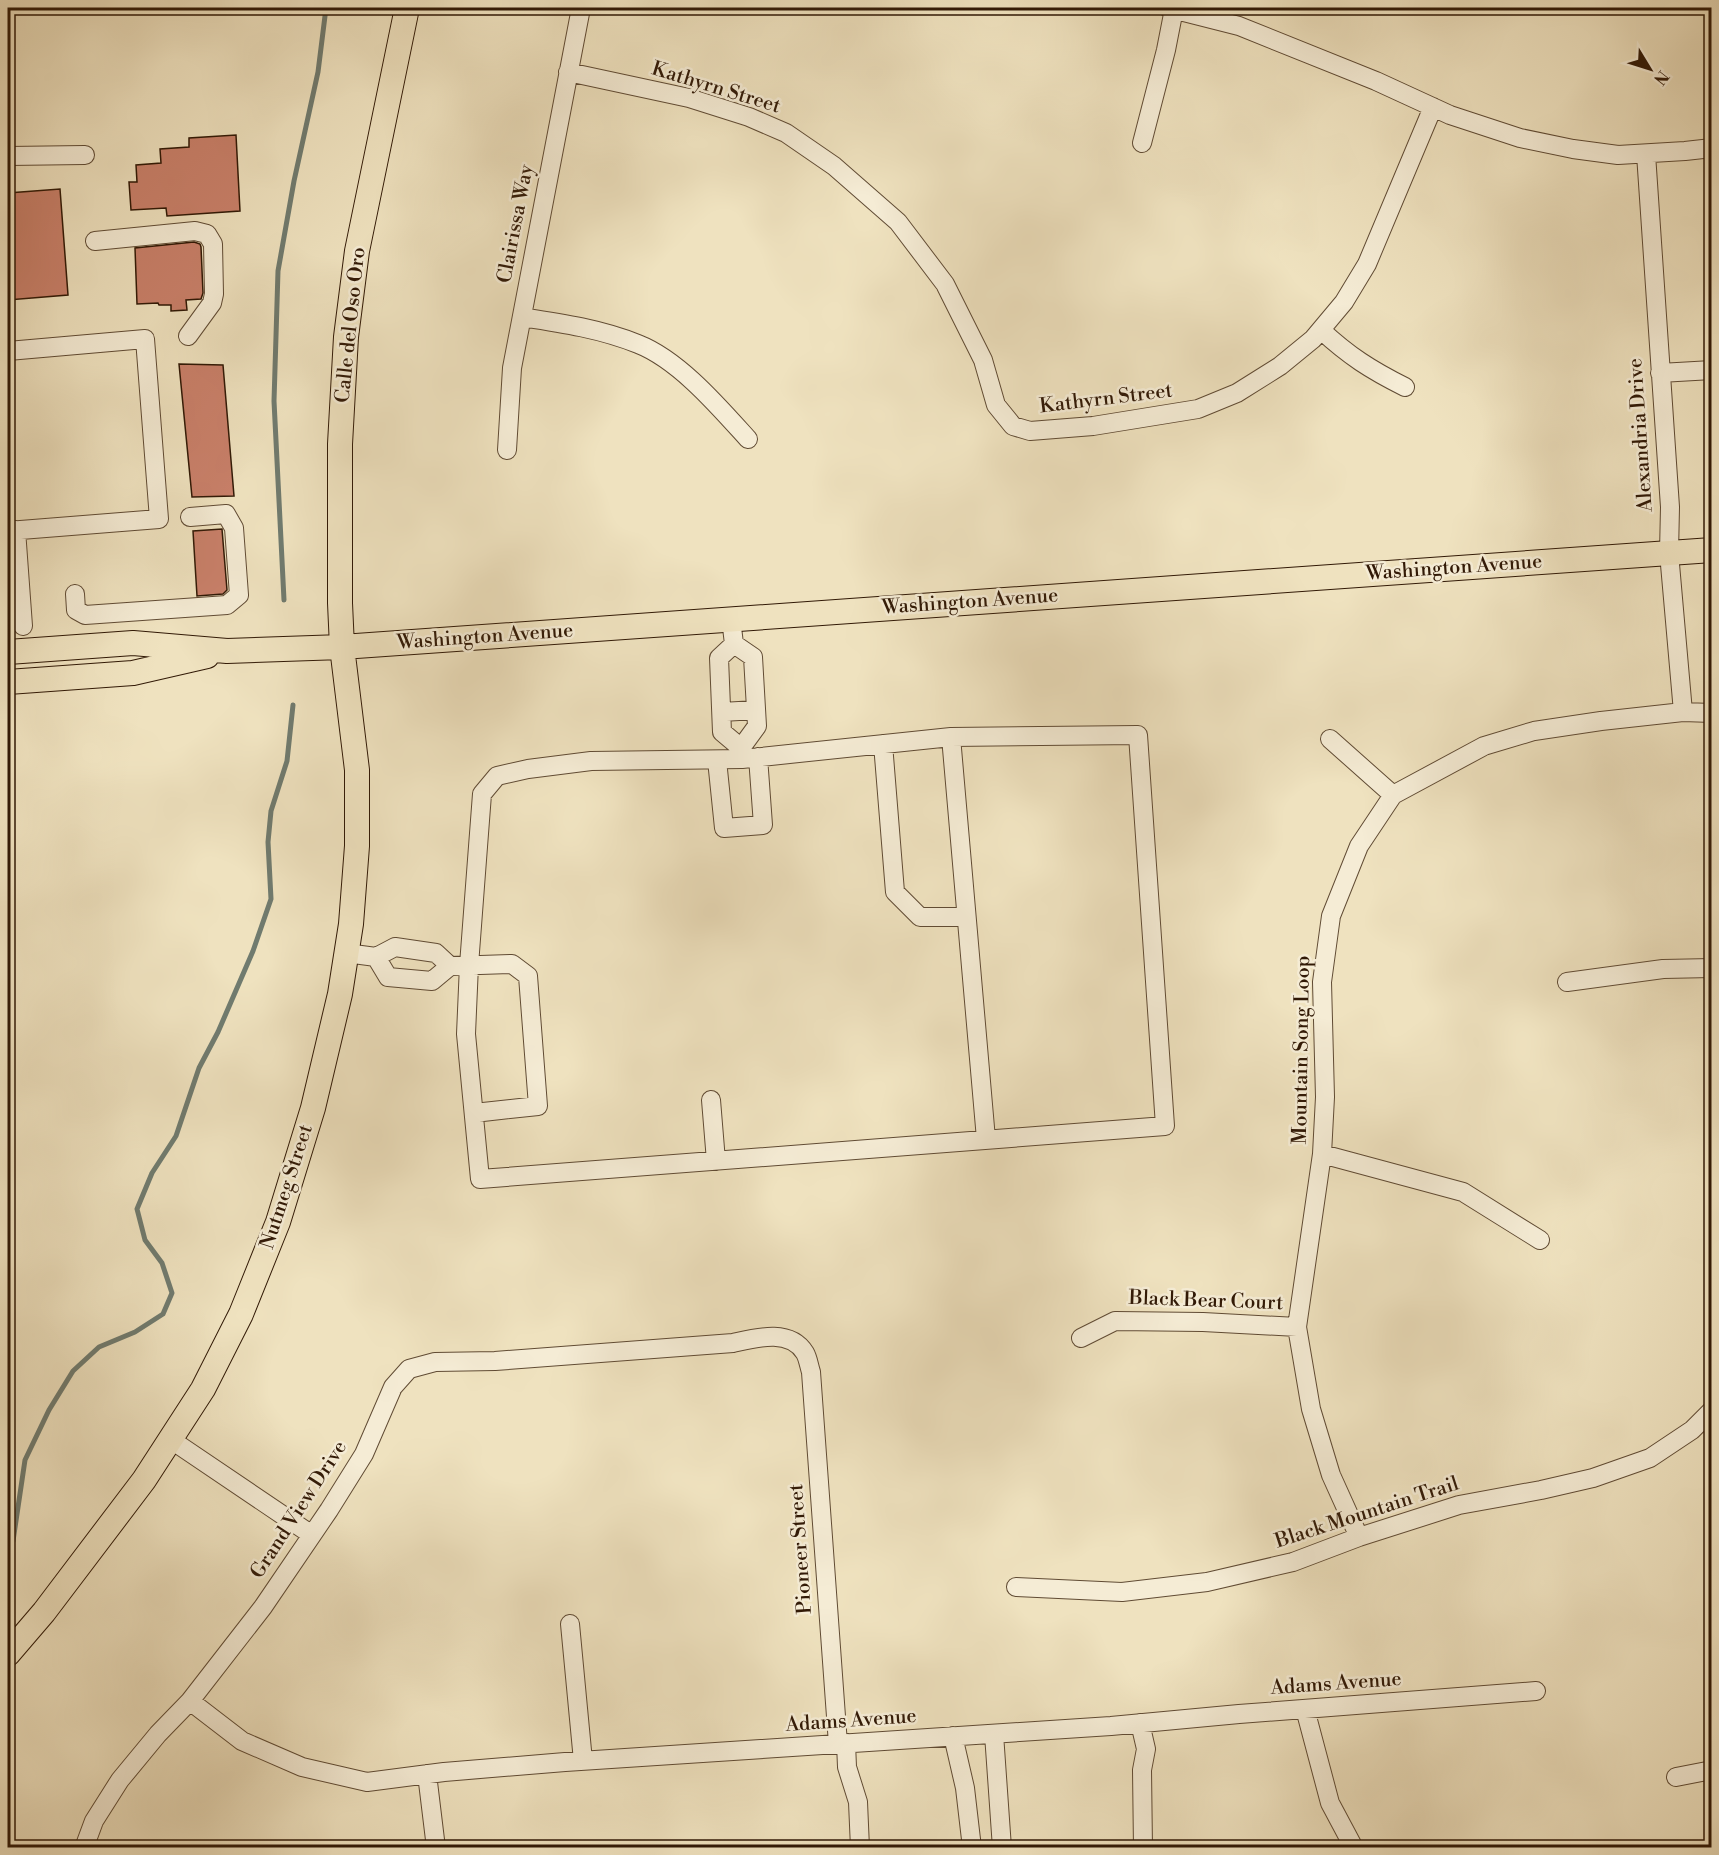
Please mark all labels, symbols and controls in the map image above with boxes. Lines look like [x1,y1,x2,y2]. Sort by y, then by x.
north arrow [1620,39,1680,99]
street label: Kathyrn Street [648,57,784,119]
text: N [1649,66,1673,89]
street label: Clairissa Way [492,162,540,285]
street label: Calle del Oso Oro [330,246,372,404]
street label: Alexandria Drive [1623,357,1659,514]
street label: Kathyrn Street [1038,378,1174,420]
street label: Washington Avenue [1364,549,1543,587]
street label: Washington Avenue [880,583,1059,621]
street label: Washington Avenue [395,618,574,656]
street label: Mountain Song Loop [1288,955,1316,1145]
street label: Nutmeg Street [255,1122,319,1252]
street label: Black Bear Court [1127,1286,1284,1316]
street label: Grand View Drive [245,1436,353,1584]
street label: Black Mountain Trail [1271,1471,1462,1555]
street label: Pioneer Street [784,1483,818,1615]
street label: Adams Avenue [1269,1667,1402,1701]
street label: Adams Avenue [784,1704,917,1738]

